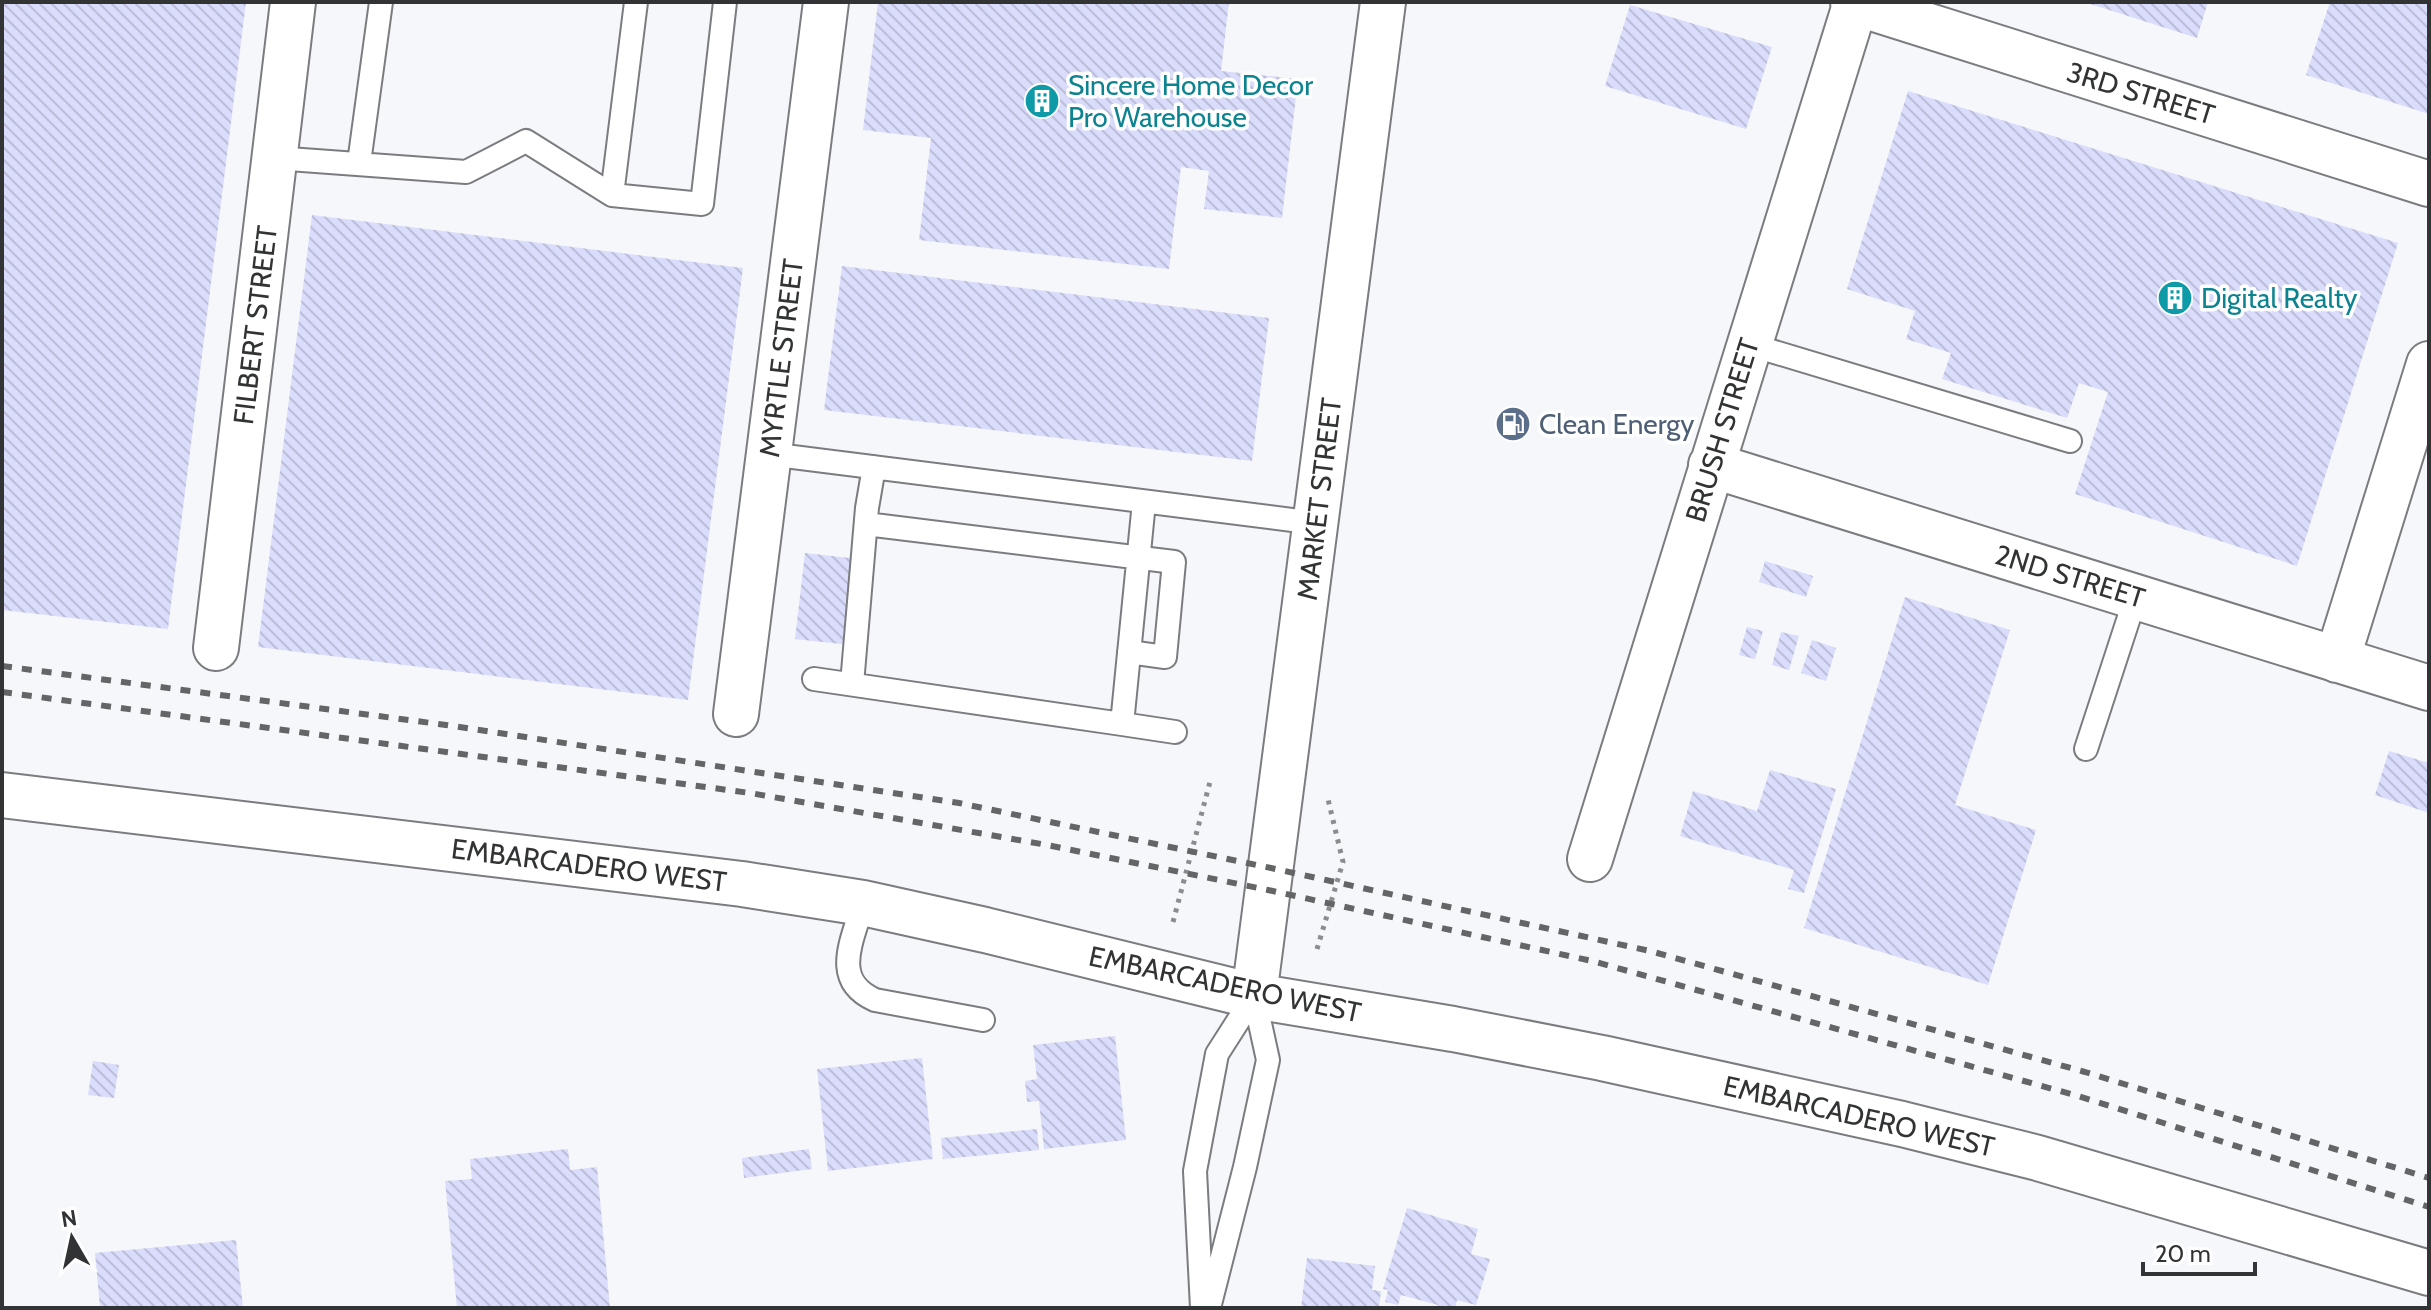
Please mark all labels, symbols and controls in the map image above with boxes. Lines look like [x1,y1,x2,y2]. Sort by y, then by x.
street label: 3RD STREET [2063,54,2219,132]
place label: Sincere Home Decor Pro Warehouse [1068,68,1313,134]
building icon: Sincere Home Decor Pro Warehouse [1023,82,1061,120]
street label: FILBERT STREET [226,224,284,426]
street label: MYRTLE STREET [752,257,810,459]
building icon: Digital Realty [2156,279,2194,317]
place label: Digital Realty [2201,281,2357,315]
street label: BRUSH STREET [1678,334,1766,526]
street label: MARKET STREET [1290,396,1348,602]
fuel station icon: Clean Energy [1494,405,1532,443]
place label: Clean Energy [1539,407,1694,441]
street label: 2ND STREET [1991,537,2149,615]
street label: EMBARCADERO WEST [449,831,729,899]
street label: EMBARCADERO WEST [1086,939,1364,1029]
street label: EMBARCADERO WEST [1720,1068,1998,1164]
north arrow [32,1198,112,1278]
text: N [59,1204,79,1233]
scale bar [2143,1226,2255,1276]
text: 20 m [2155,1239,2211,1268]

